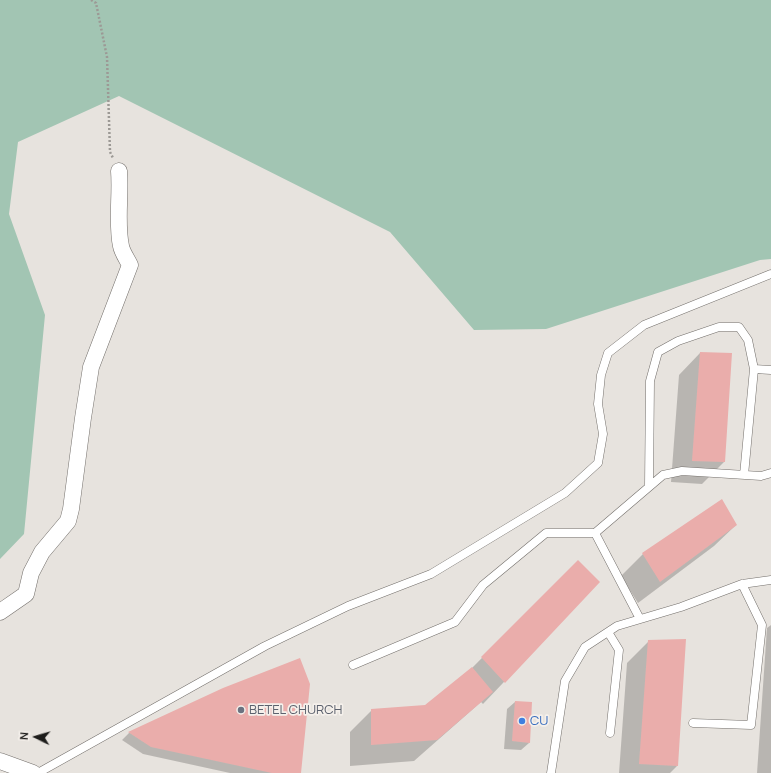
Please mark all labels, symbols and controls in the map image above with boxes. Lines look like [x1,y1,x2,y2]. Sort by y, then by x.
place label: BETEL CHURCH [249,702,342,718]
marker: BETEL CHURCH [236,705,246,715]
place label: CU [530,713,548,729]
marker: CU [517,716,527,726]
north arrow [16,717,56,757]
text: N [16,731,31,741]

